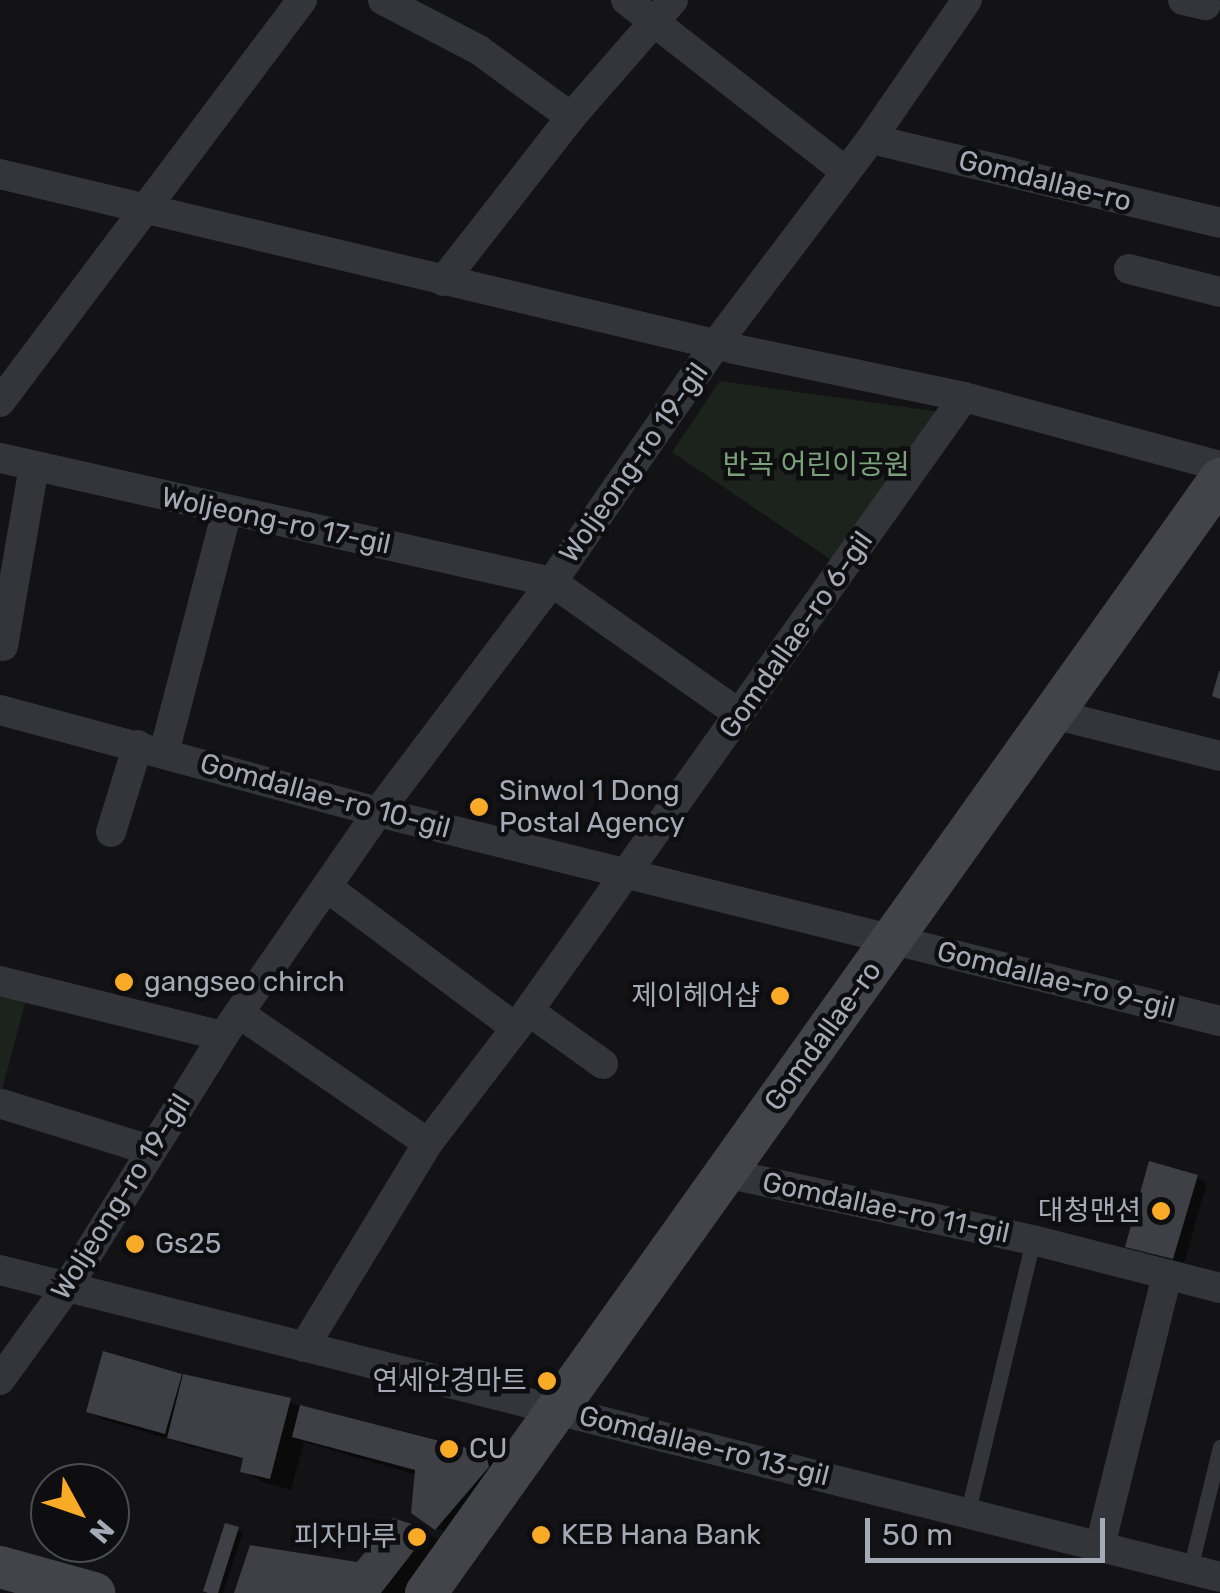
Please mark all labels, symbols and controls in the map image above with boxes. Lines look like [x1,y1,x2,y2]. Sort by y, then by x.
street label: Gomdallae-ro [955,143,1135,219]
street label: Woljeong-ro 19-gil [553,357,715,569]
park label: 반곡 어린이공원 [722,448,910,482]
street label: Woljeong-ro 17-gil [158,480,394,562]
street label: Gomdallae-ro 6-gil [712,525,880,745]
street label: Gomdallae-ro 10-gil [196,746,454,846]
place label: Sinwol 1 Dong Postal Agency [499,774,686,840]
marker: Sinwol 1 Dong Postal Agency [468,796,490,818]
street label: Gomdallae-ro 9-gil [934,934,1178,1026]
street label: Gomdallae-ro [757,955,889,1117]
place label: gangseo chirch [144,965,345,999]
marker: gangseo chirch [113,971,135,993]
place label: 제이헤어샵 [631,979,760,1013]
marker: 제이헤어샵 [769,985,791,1007]
street label: Woljeong-ro 19-gil [44,1088,198,1306]
street label: Gomdallae-ro 11-gil [759,1165,1013,1251]
place label: 대청맨션 [1038,1194,1141,1228]
marker: 대청맨션 [1150,1200,1172,1222]
place label: Gs25 [155,1227,221,1261]
marker: Gs25 [124,1233,146,1255]
place label: 연세안경마트 [372,1364,527,1398]
marker: 연세안경마트 [536,1370,558,1392]
street label: Gomdallae-ro 13-gil [576,1399,832,1493]
place label: CU [469,1432,507,1466]
marker: CU [438,1438,460,1460]
north arrow [30,1463,130,1563]
scale bar [870,1498,1110,1560]
text: N [83,1513,121,1550]
text: 50 m [882,1517,953,1553]
place label: KEB Hana Bank [561,1518,761,1552]
place label: 피자마루 [294,1520,397,1554]
marker: KEB Hana Bank [530,1524,552,1546]
marker: 피자마루 [406,1526,428,1548]

